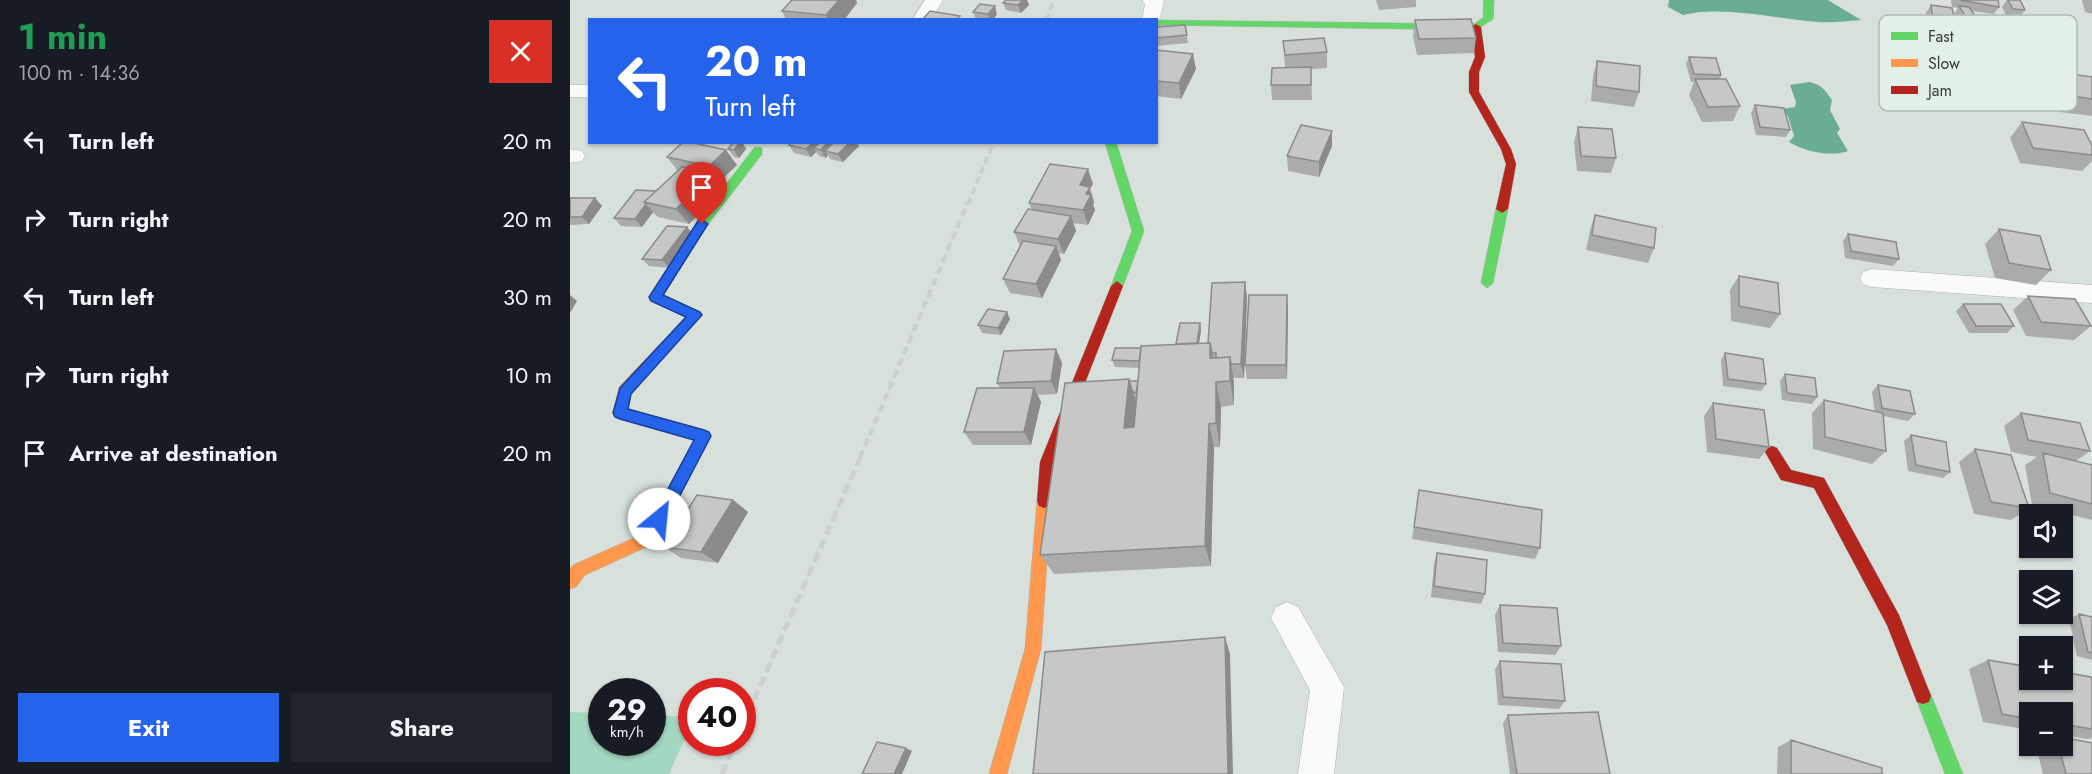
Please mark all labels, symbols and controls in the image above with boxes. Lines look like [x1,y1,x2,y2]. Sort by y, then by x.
text: 1 min [18,10,107,62]
legend [1879,15,2077,111]
button: close [489,20,552,83]
text: Fast [1928,25,1954,48]
text: 20 m [705,31,807,92]
icon: left [606,42,684,120]
text: Slow [1928,52,1960,75]
text: 100 m · 14:36 [18,59,140,88]
text: Jam [1926,79,1952,102]
text: Turn left [705,87,795,126]
icon: left [18,125,51,158]
text: Turn left [69,125,154,157]
text: 20 m [503,125,552,157]
pin [676,162,727,224]
icon: arrive [685,171,718,204]
icon: right [18,203,51,236]
text: Turn right [69,203,169,235]
text: 20 m [503,203,552,235]
icon: left [18,281,51,314]
text: Turn left [69,281,154,313]
text: 30 m [503,281,552,313]
icon: right [18,359,51,392]
text: Turn right [69,359,169,391]
text: 10 m [505,359,552,391]
icon: arrive [18,437,51,470]
text: Arrive at destination [69,437,278,469]
text: 20 m [503,437,552,469]
position arrow [627,487,691,551]
map controls [2019,504,2073,756]
button: sound [2019,504,2073,558]
button: layers [2019,570,2073,624]
button: + [2019,636,2073,690]
speed limit sign: 40 [678,678,756,756]
text: 29 [607,688,647,731]
button: Exit [18,693,279,762]
button: Share [291,693,552,762]
button: − [2019,702,2073,756]
text: km/h [610,721,644,743]

